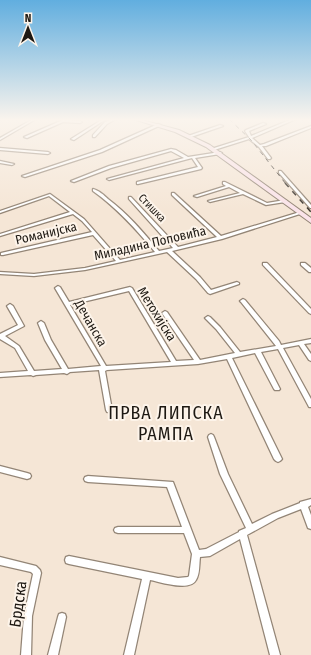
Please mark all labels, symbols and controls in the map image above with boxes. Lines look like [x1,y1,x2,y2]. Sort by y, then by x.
north arrow [8,8,48,48]
text: N [25,12,31,25]
street label: Стишка [136,191,168,225]
street label: Романијска [14,219,78,247]
street label: Миладина Поповића [93,223,207,263]
street label: Метохијска [135,284,179,344]
street label: Дечанска [71,296,110,349]
district label: ПРВА ЛИПСКА РАМПА [108,402,224,445]
street label: Брдска [5,579,31,628]

